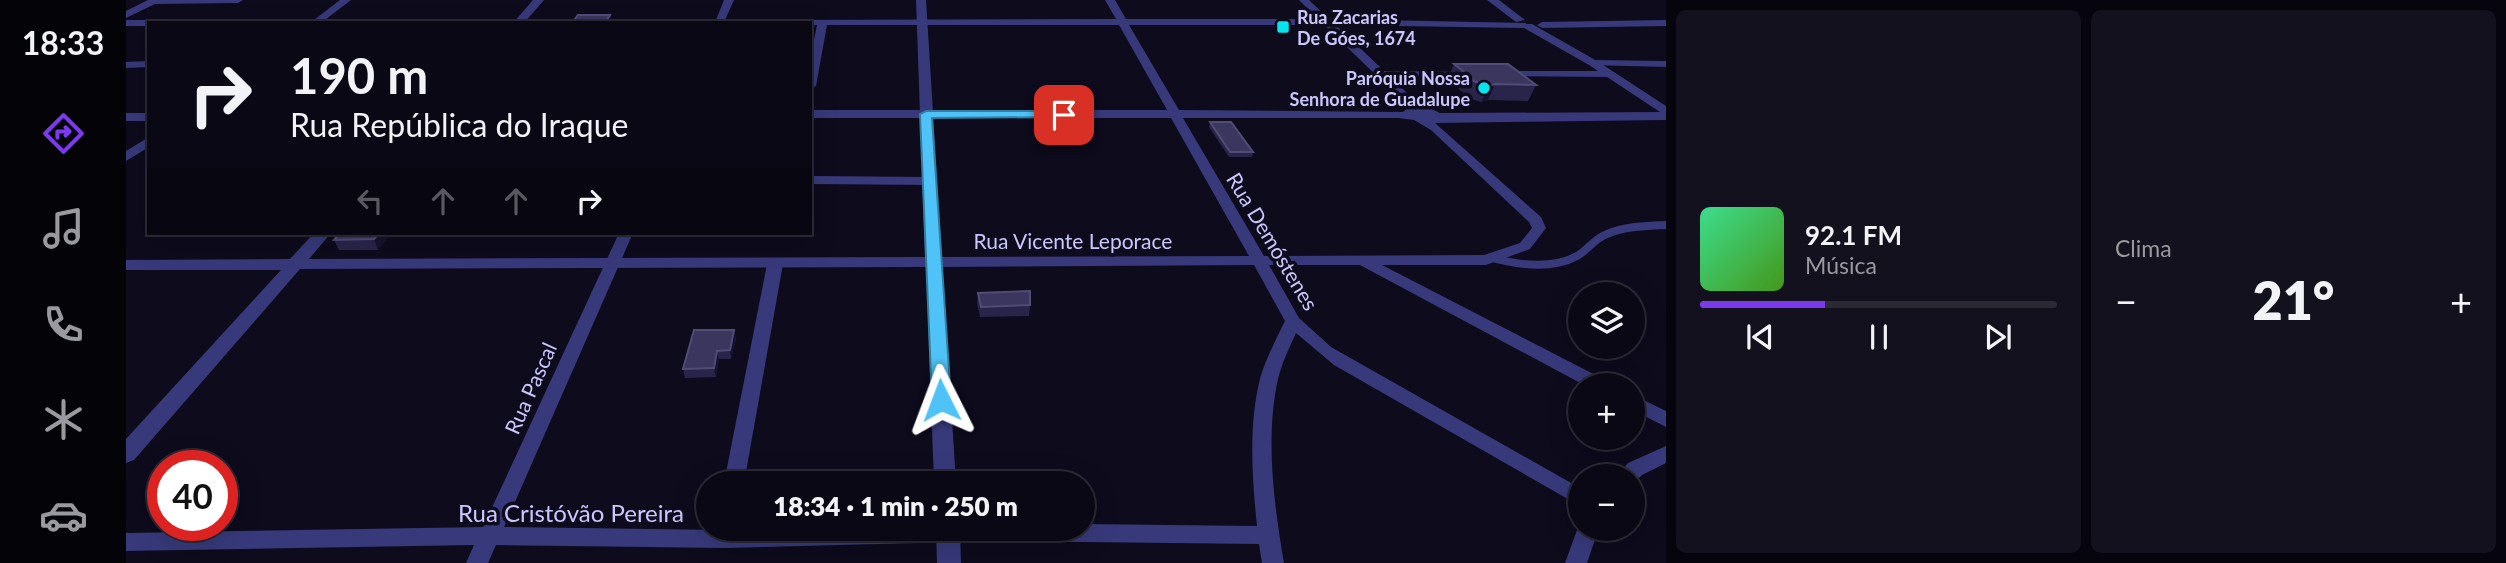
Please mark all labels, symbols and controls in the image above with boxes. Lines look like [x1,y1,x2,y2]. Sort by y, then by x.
place label: Rua Zacarias De Góes, 1674 [1297,6,1416,49]
marker: Rua Zacarias De Góes, 1674 [1275,19,1291,35]
text: 18:33 [22,23,104,62]
text: 190 m [290,46,428,104]
icon: right [175,49,266,140]
place label: Paróquia Nossa Senhora de Guadalupe [1290,67,1470,110]
marker: Paróquia Nossa Senhora de Guadalupe [1476,80,1492,96]
pin [1034,85,1094,145]
icon: arrive [1045,96,1083,134]
text: Rua República do Iraque [290,105,628,144]
icon: directions [39,109,88,158]
street label: Rua Demóstenes [1222,168,1324,314]
icon: left [351,182,389,220]
icon: ahead [424,182,462,220]
icon: ahead [497,182,535,220]
icon: right [570,182,608,220]
icon: music [39,204,88,253]
text: 92.1 FM [1805,219,1902,251]
street label: Rua Vicente Leporace [974,228,1172,253]
text: Clima [2115,234,2172,262]
text: Música [1805,251,1877,279]
text: 21° [2253,269,2334,331]
text: − [2115,278,2137,324]
text: + [2450,278,2472,324]
map controls [1568,282,1645,541]
button: layers [1568,282,1645,359]
icon: phone [39,300,88,349]
icon: previous [1741,318,1779,356]
icon: pause [1860,318,1898,356]
icon: next [1979,318,2017,356]
street label: Rua Pascal [499,338,561,438]
position arrow [904,363,978,437]
button: + [1568,373,1645,450]
icon: climate [39,395,88,444]
speed limit sign: 40 [147,450,238,541]
button: − [1568,464,1645,541]
text: 18:34 · 1 min · 250 m [773,490,1018,522]
icon: car [39,491,88,540]
street label: Rua Cristóvão Pereira [458,498,684,527]

